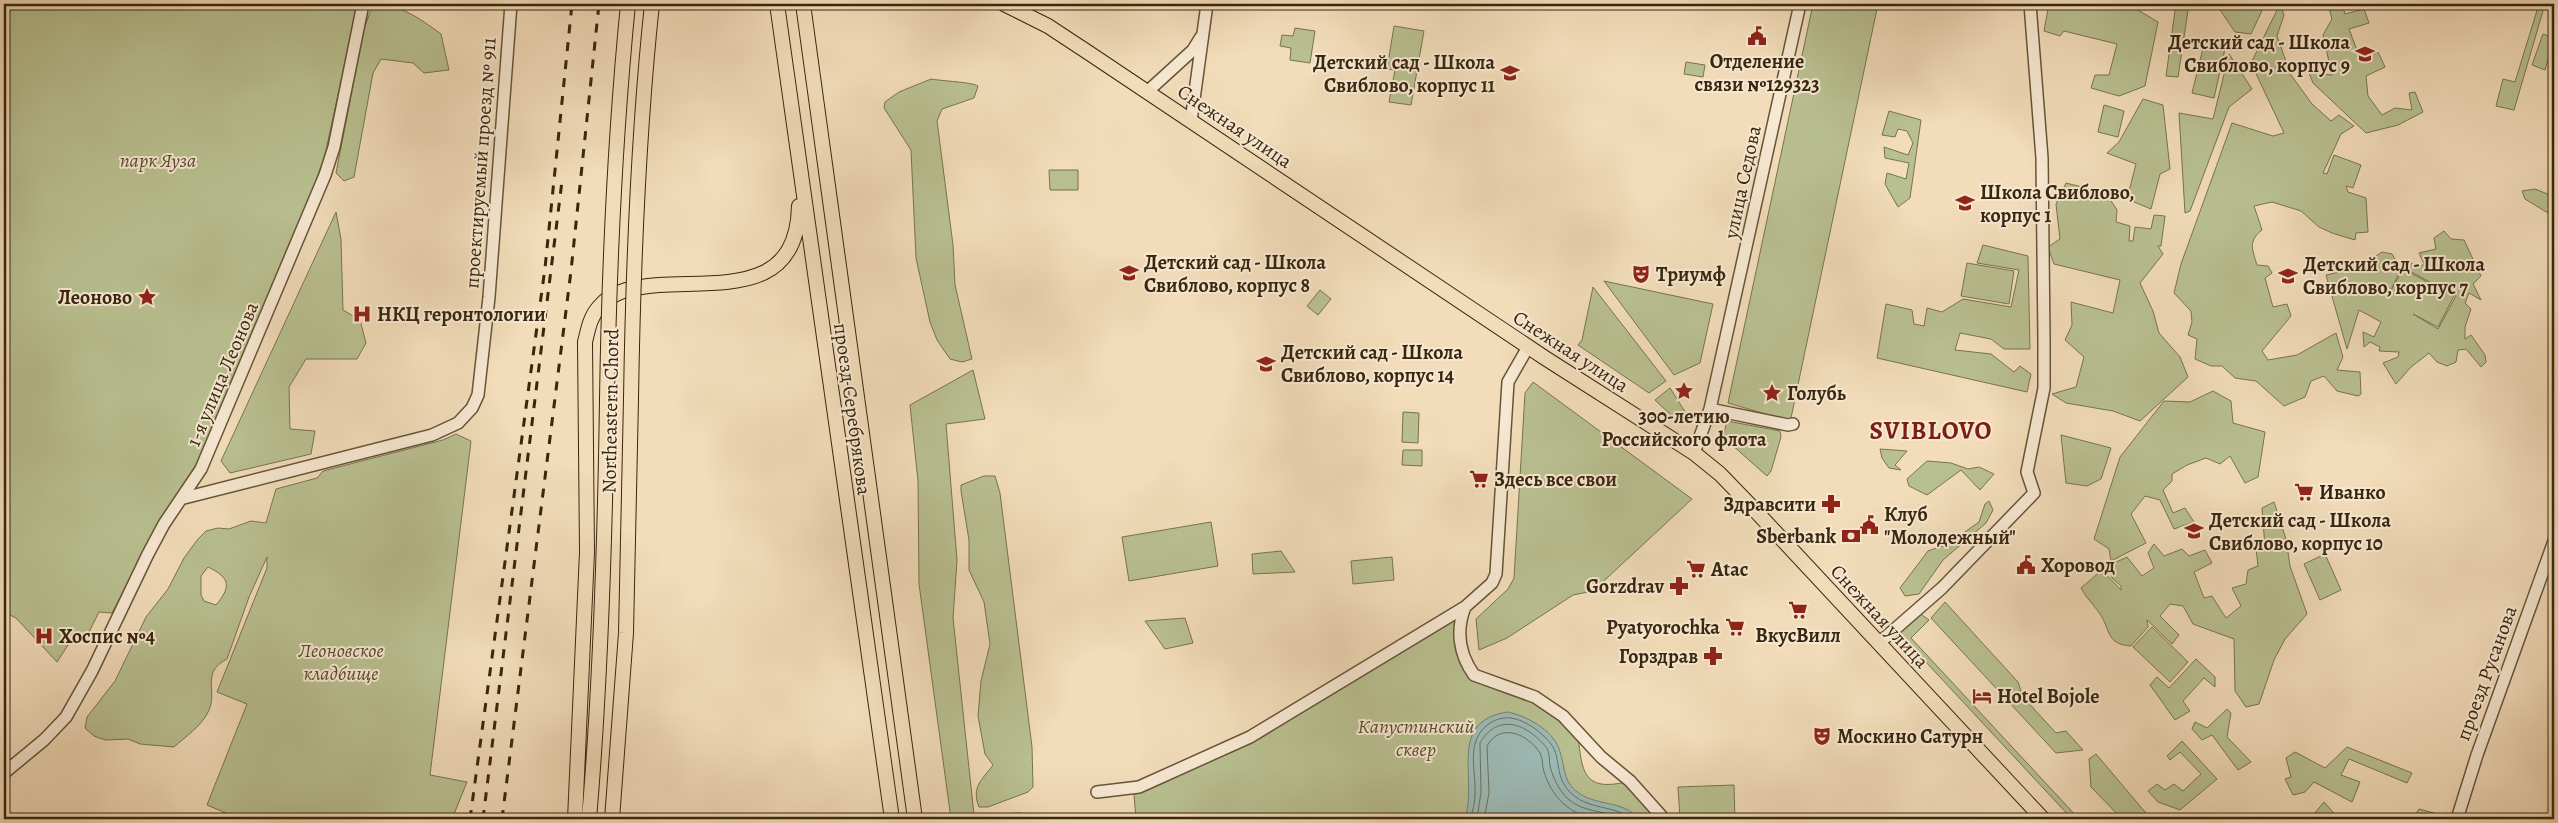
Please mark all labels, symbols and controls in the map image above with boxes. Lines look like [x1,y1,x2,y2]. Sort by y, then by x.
public building icon: Отделение связи №129323 [1746,25,1768,47]
place label: Детский сад - Школа Свиблово, корпус 9 [2168,29,2350,79]
street label: проектируемый проезд № 911 [458,36,503,290]
school or university icon: Детский сад - Школа Свиблово, корпус 9 [2354,43,2376,65]
place label: Отделение связи №129323 [1694,48,1820,98]
place label: Детский сад - Школа Свиблово, корпус 11 [1313,49,1495,99]
school or university icon: Детский сад - Школа Свиблово, корпус 11 [1499,62,1521,84]
street label: Снежная улица [1172,78,1298,175]
street label: улица Седова [1717,122,1768,242]
park label: парк Яуза [120,147,196,174]
place label: Школа Свиблово, корпус 1 [1980,179,2135,229]
school or university icon: Школа Свиблово, корпус 1 [1954,192,1976,214]
place label: Детский сад - Школа Свиблово, корпус 8 [1144,249,1327,299]
place label: Детский сад - Школа Свиблово, корпус 7 [2303,251,2486,301]
place label: Триумф [1656,261,1726,288]
school or university icon: Детский сад - Школа Свиблово, корпус 8 [1118,262,1140,284]
theatre icon: Триумф [1630,263,1652,285]
school or university icon: Детский сад - Школа Свиблово, корпус 7 [2277,265,2299,287]
place label: Леоново [58,284,132,311]
place icon: Леоново [136,286,158,308]
street label: 1-я улица Леонова [180,297,265,451]
place label: НКЦ геронтологии [377,301,546,328]
hospital icon: НКЦ геронтологии [351,303,373,325]
street label: Снежная улица [1508,304,1635,399]
street label: проезд Серебрякова [827,321,878,498]
street label: Northeastern Chord [596,328,625,494]
place label: Детский сад - Школа Свиблово, корпус 14 [1281,339,1464,389]
school or university icon: Детский сад - Школа Свиблово, корпус 14 [1255,353,1277,375]
place icon: 300-летию Российского флота [1673,380,1695,402]
place label: Голубь [1787,380,1846,407]
place icon: Голубь [1761,382,1783,404]
place label: 300-летию Российского флота [1601,403,1767,453]
district label: SVIBLOVO [1870,414,1992,448]
place label: Здесь все свои [1494,466,1617,493]
supermarket icon: Здесь все свои [1468,468,1490,490]
place label: Иванко [2319,479,2386,506]
supermarket icon: Иванко [2293,481,2315,503]
place label: Здравсити [1723,491,1816,518]
pharmacy icon: Здравсити [1820,493,1842,515]
place label: Клуб "Молодежный" [1884,501,2016,551]
place label: Детский сад - Школа Свиблово, корпус 10 [2209,507,2392,557]
public building icon: Клуб "Молодежный" [1858,514,1880,536]
school or university icon: Детский сад - Школа Свиблово, корпус 10 [2183,520,2205,542]
place label: Sberbank [1756,523,1837,550]
bank icon: Sberbank [1840,525,1862,547]
place label: Хоровод [2041,552,2115,579]
public building icon: Хоровод [2015,554,2037,576]
place label: Atac [1710,556,1748,583]
supermarket icon: Atac [1685,558,1707,580]
street label: Снежная улица [1824,558,1935,675]
place label: Gorzdrav [1586,573,1665,600]
pharmacy icon: Gorzdrav [1668,575,1690,597]
supermarket icon: ВкусВилл [1787,599,1809,621]
street label: проезд Русанова [2450,601,2524,744]
place label: Pyatyorochka [1606,614,1720,641]
supermarket icon: Pyatyorochka [1724,616,1746,638]
place label: ВкусВилл [1755,622,1841,649]
place label: Хоспис №4 [59,623,156,650]
hospital icon: Хоспис №4 [33,625,55,647]
park label: Леоновское кладбище [297,637,384,687]
place label: Горздрав [1619,643,1698,670]
pharmacy icon: Горздрав [1702,645,1724,667]
place label: Hotel Bojole [1997,683,2099,710]
hotel icon: Hotel Bojole [1971,685,1993,707]
park label: Капустинский сквер [1358,713,1474,763]
place label: Москино Сатурн [1837,723,1984,750]
theatre icon: Москино Сатурн [1811,725,1833,747]

